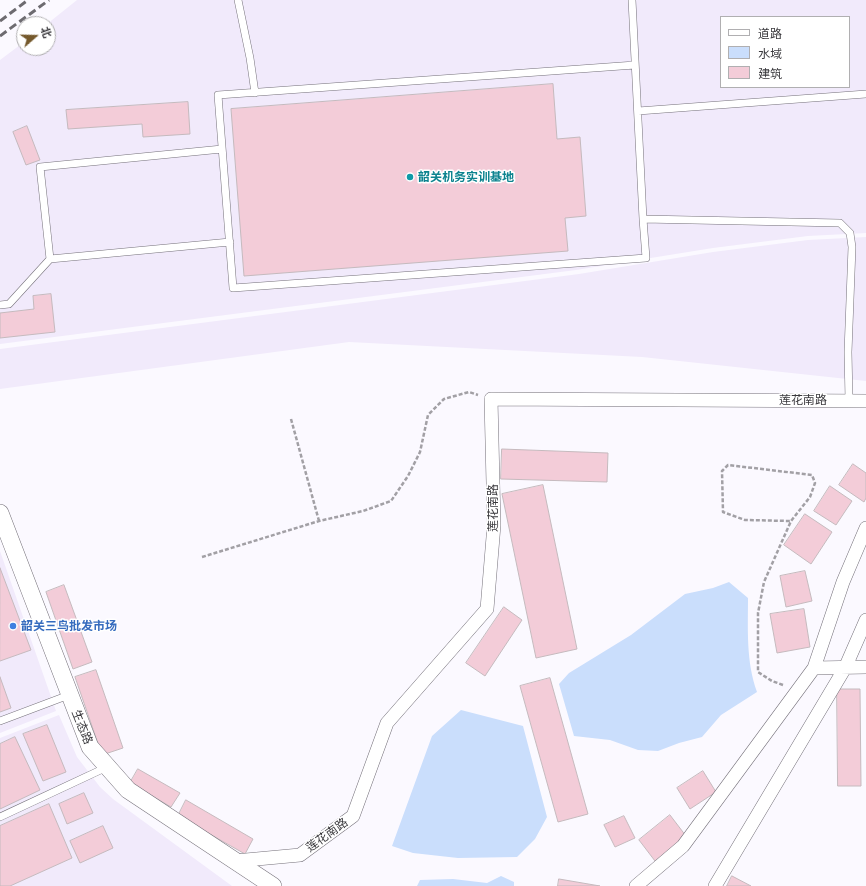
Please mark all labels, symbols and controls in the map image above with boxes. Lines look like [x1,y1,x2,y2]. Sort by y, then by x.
north arrow [16,16,56,56]
legend [720,16,850,88]
text: 北 [39,25,55,39]
text: 道路 [758,26,782,41]
text: 水域 [758,46,782,61]
text: 建筑 [758,66,782,81]
place label: 韶关机务实训基地 [418,170,514,184]
marker: 韶关机务实训基地 [405,172,415,182]
street label: 莲花南路 [779,393,827,407]
street label: 莲花南路 [486,484,500,532]
place label: 韶关三鸟批发市场 [21,619,117,633]
marker: 韶关三鸟批发市场 [8,621,18,631]
street label: 生态路 [69,708,95,746]
street label: 莲花南路 [303,815,351,855]

